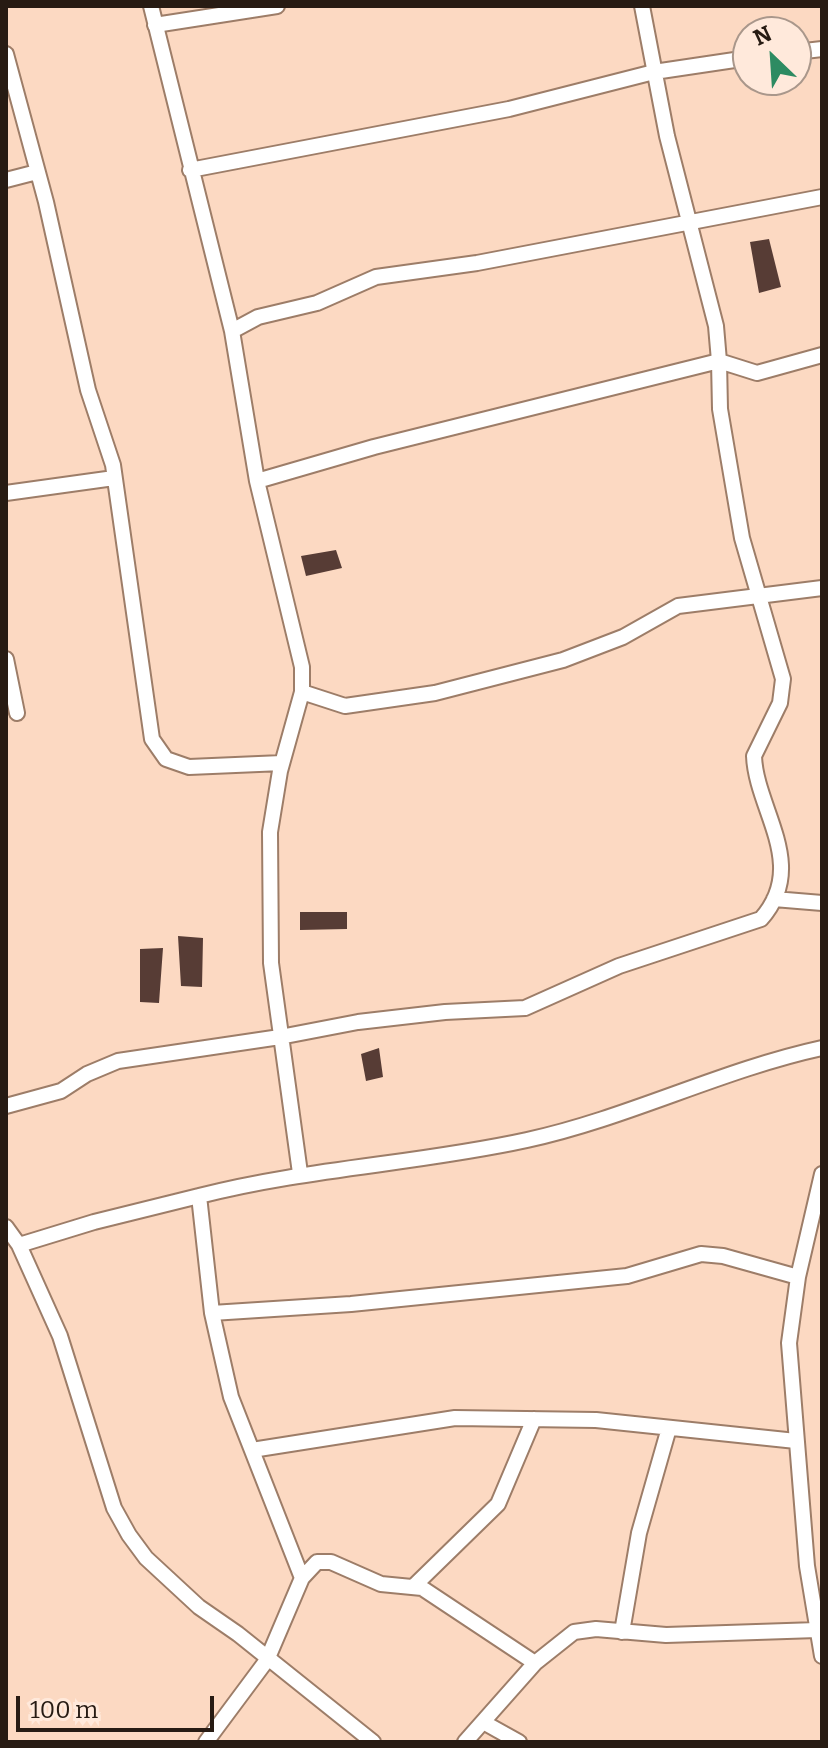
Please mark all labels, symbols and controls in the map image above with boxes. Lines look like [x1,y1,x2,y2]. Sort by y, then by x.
north arrow [732,16,812,96]
text: N [749,20,776,51]
scale bar [20,1680,218,1730]
text: 100 m [30,1696,98,1724]

